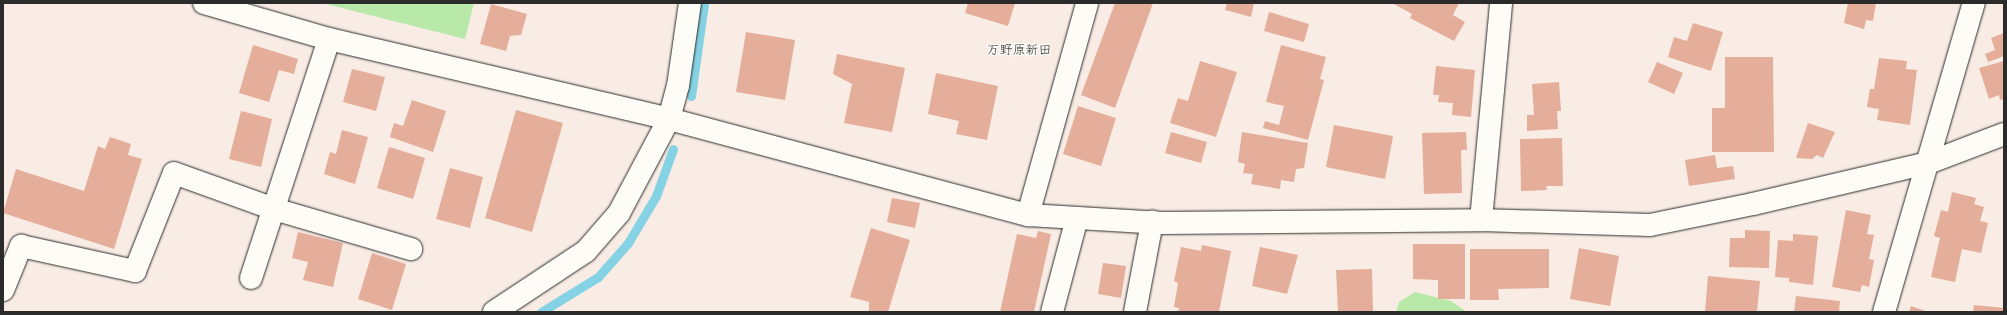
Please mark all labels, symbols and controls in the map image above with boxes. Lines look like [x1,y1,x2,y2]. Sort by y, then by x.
district label: 万野原新田 [987,42,1051,58]

